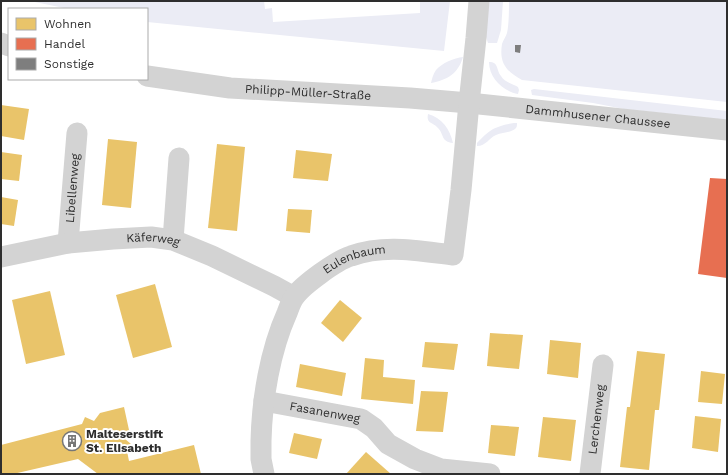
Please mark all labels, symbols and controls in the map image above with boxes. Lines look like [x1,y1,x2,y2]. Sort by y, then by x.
legend [8,8,148,80]
text: Wohnen [44,17,92,31]
text: Handel [44,37,85,51]
text: Sonstige [44,57,94,71]
street label: Philipp-Müller-Straße [245,82,372,103]
street label: Dammhusener Chaussee [525,102,671,131]
street label: Libellenweg [63,152,82,223]
street label: Käferweg [126,230,183,249]
street label: Eulenbaum [320,242,386,277]
street label: Lerchenweg [585,383,608,455]
street label: Fasanenweg [289,399,362,426]
place label: Malteserstift St. Elisabeth [86,427,164,455]
building icon: Malteserstift St. Elisabeth [61,430,83,452]

